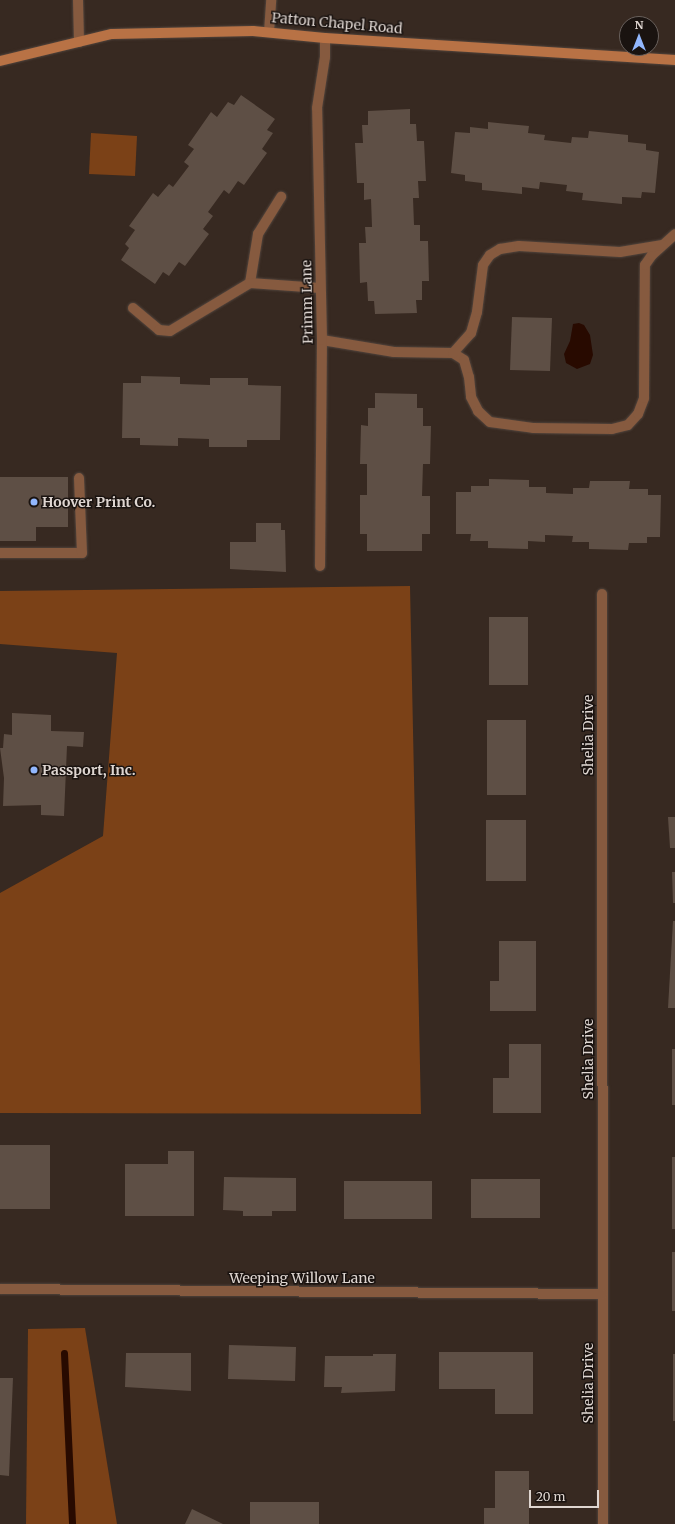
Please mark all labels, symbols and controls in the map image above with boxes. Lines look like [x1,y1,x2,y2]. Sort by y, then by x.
street label: Patton Chapel Road [271,9,403,37]
north arrow [619,16,659,56]
text: N [635,18,643,32]
street label: Primm Lane [298,260,316,344]
place label: Hoover Print Co. [42,494,155,510]
marker: Hoover Print Co. [29,497,39,507]
street label: Shelia Drive [580,695,596,775]
place label: Passport, Inc. [42,762,136,778]
marker: Passport, Inc. [29,765,39,775]
street label: Shelia Drive [580,1019,596,1099]
street label: Weeping Willow Lane [229,1270,375,1286]
street label: Shelia Drive [580,1343,596,1423]
scale bar [531,1482,601,1508]
text: 20 m [536,1489,565,1504]

